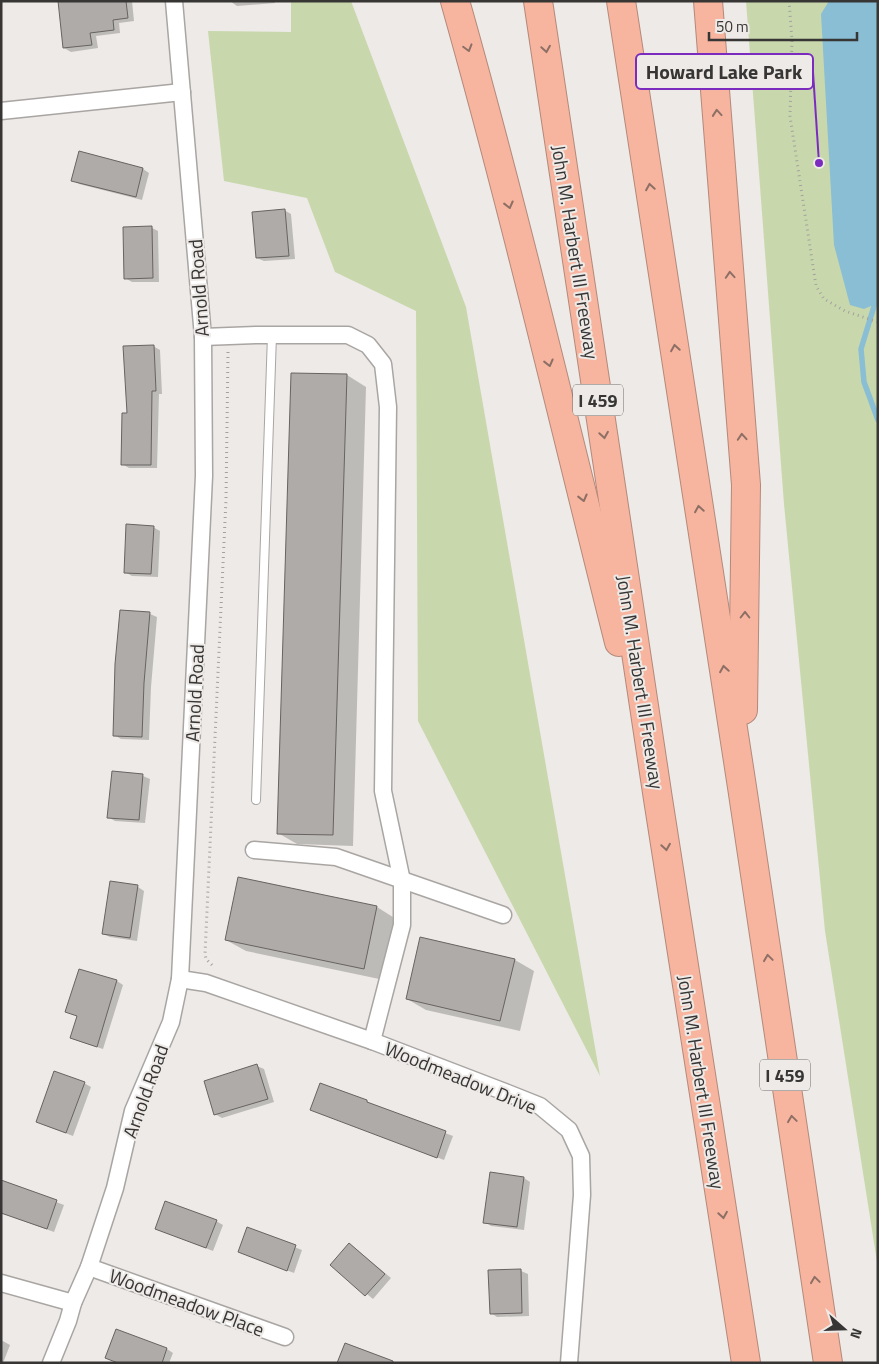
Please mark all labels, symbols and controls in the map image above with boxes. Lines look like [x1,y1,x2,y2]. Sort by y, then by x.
scale bar [709,10,856,42]
text: 50 m [716,15,749,38]
one-way arrow [462,44,473,53]
one-way arrow [540,45,550,54]
callout: Howard Lake Park [636,54,813,89]
text: Howard Lake Park [646,56,803,87]
one-way arrow [712,108,723,116]
street label: John M. Harbert III Freeway [545,143,607,361]
one-way arrow [645,183,656,191]
one-way arrow [503,201,514,210]
street label: Arnold Road [180,238,216,338]
one-way arrow [724,270,735,278]
one-way arrow [670,344,680,352]
one-way arrow [543,358,554,367]
road number: I 459 [573,384,623,416]
one-way arrow [598,431,608,439]
one-way arrow [737,432,748,440]
one-way arrow [577,494,588,503]
one-way arrow [695,504,705,513]
street label: John M. Harbert III Freeway [610,573,672,791]
one-way arrow [740,611,750,619]
street label: Arnold Road [177,643,211,743]
one-way arrow [719,665,730,673]
one-way arrow [660,843,670,851]
one-way arrow [763,954,773,963]
street label: John M. Harbert III Freeway [671,973,733,1191]
street label: Woodmeadow Drive [381,1033,541,1121]
street label: Arnold Road [115,1040,175,1142]
road number: I 459 [760,1060,810,1090]
one-way arrow [787,1115,797,1124]
one-way arrow [717,1211,728,1219]
street label: Woodmeadow Place [105,1260,269,1344]
one-way arrow [811,1276,821,1284]
north arrow [819,1304,869,1354]
text: N [845,1325,868,1342]

